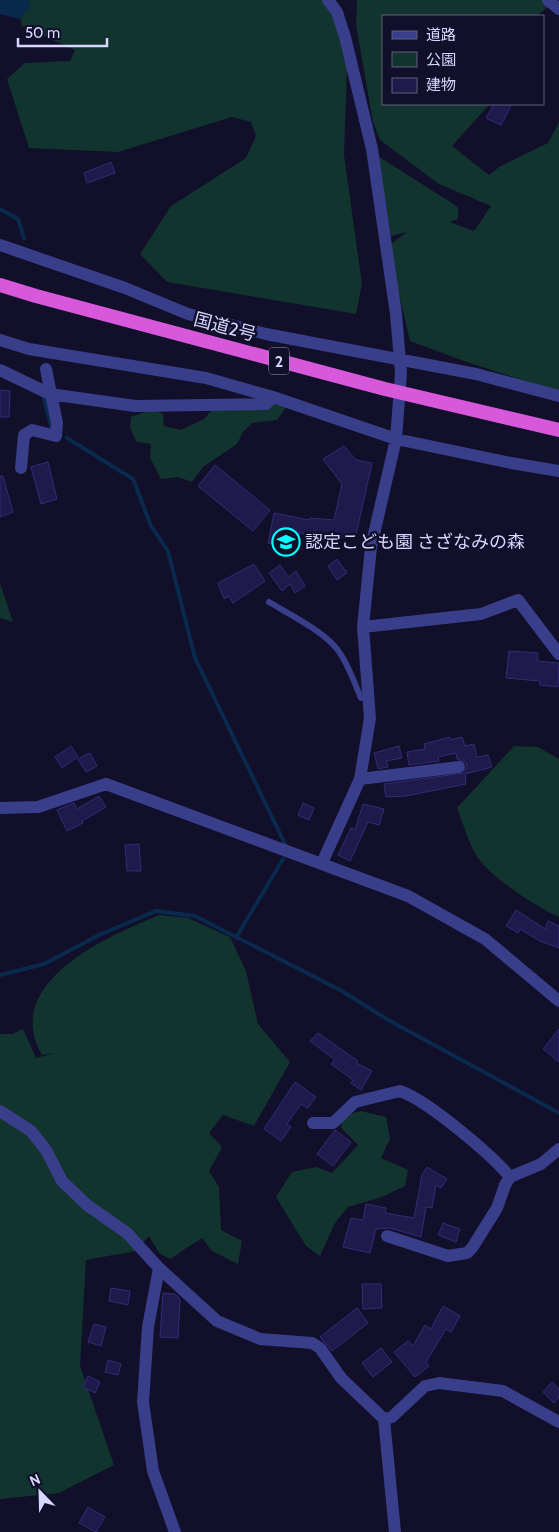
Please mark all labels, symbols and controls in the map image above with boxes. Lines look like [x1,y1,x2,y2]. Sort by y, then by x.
scale bar [18,15,106,47]
legend [382,15,544,105]
text: 50 m [25,24,60,42]
text: 道路 [426,26,456,44]
text: 公園 [426,51,456,69]
text: 建物 [426,76,456,94]
street label: 国道2号 [192,308,258,346]
road number: 2 [269,348,289,374]
school or university icon: 認定こども園 さざなみの森 [271,527,301,557]
place label: 認定こども園 さざなみの森 [305,531,525,553]
north arrow [15,1467,65,1517]
text: N [27,1470,43,1490]

